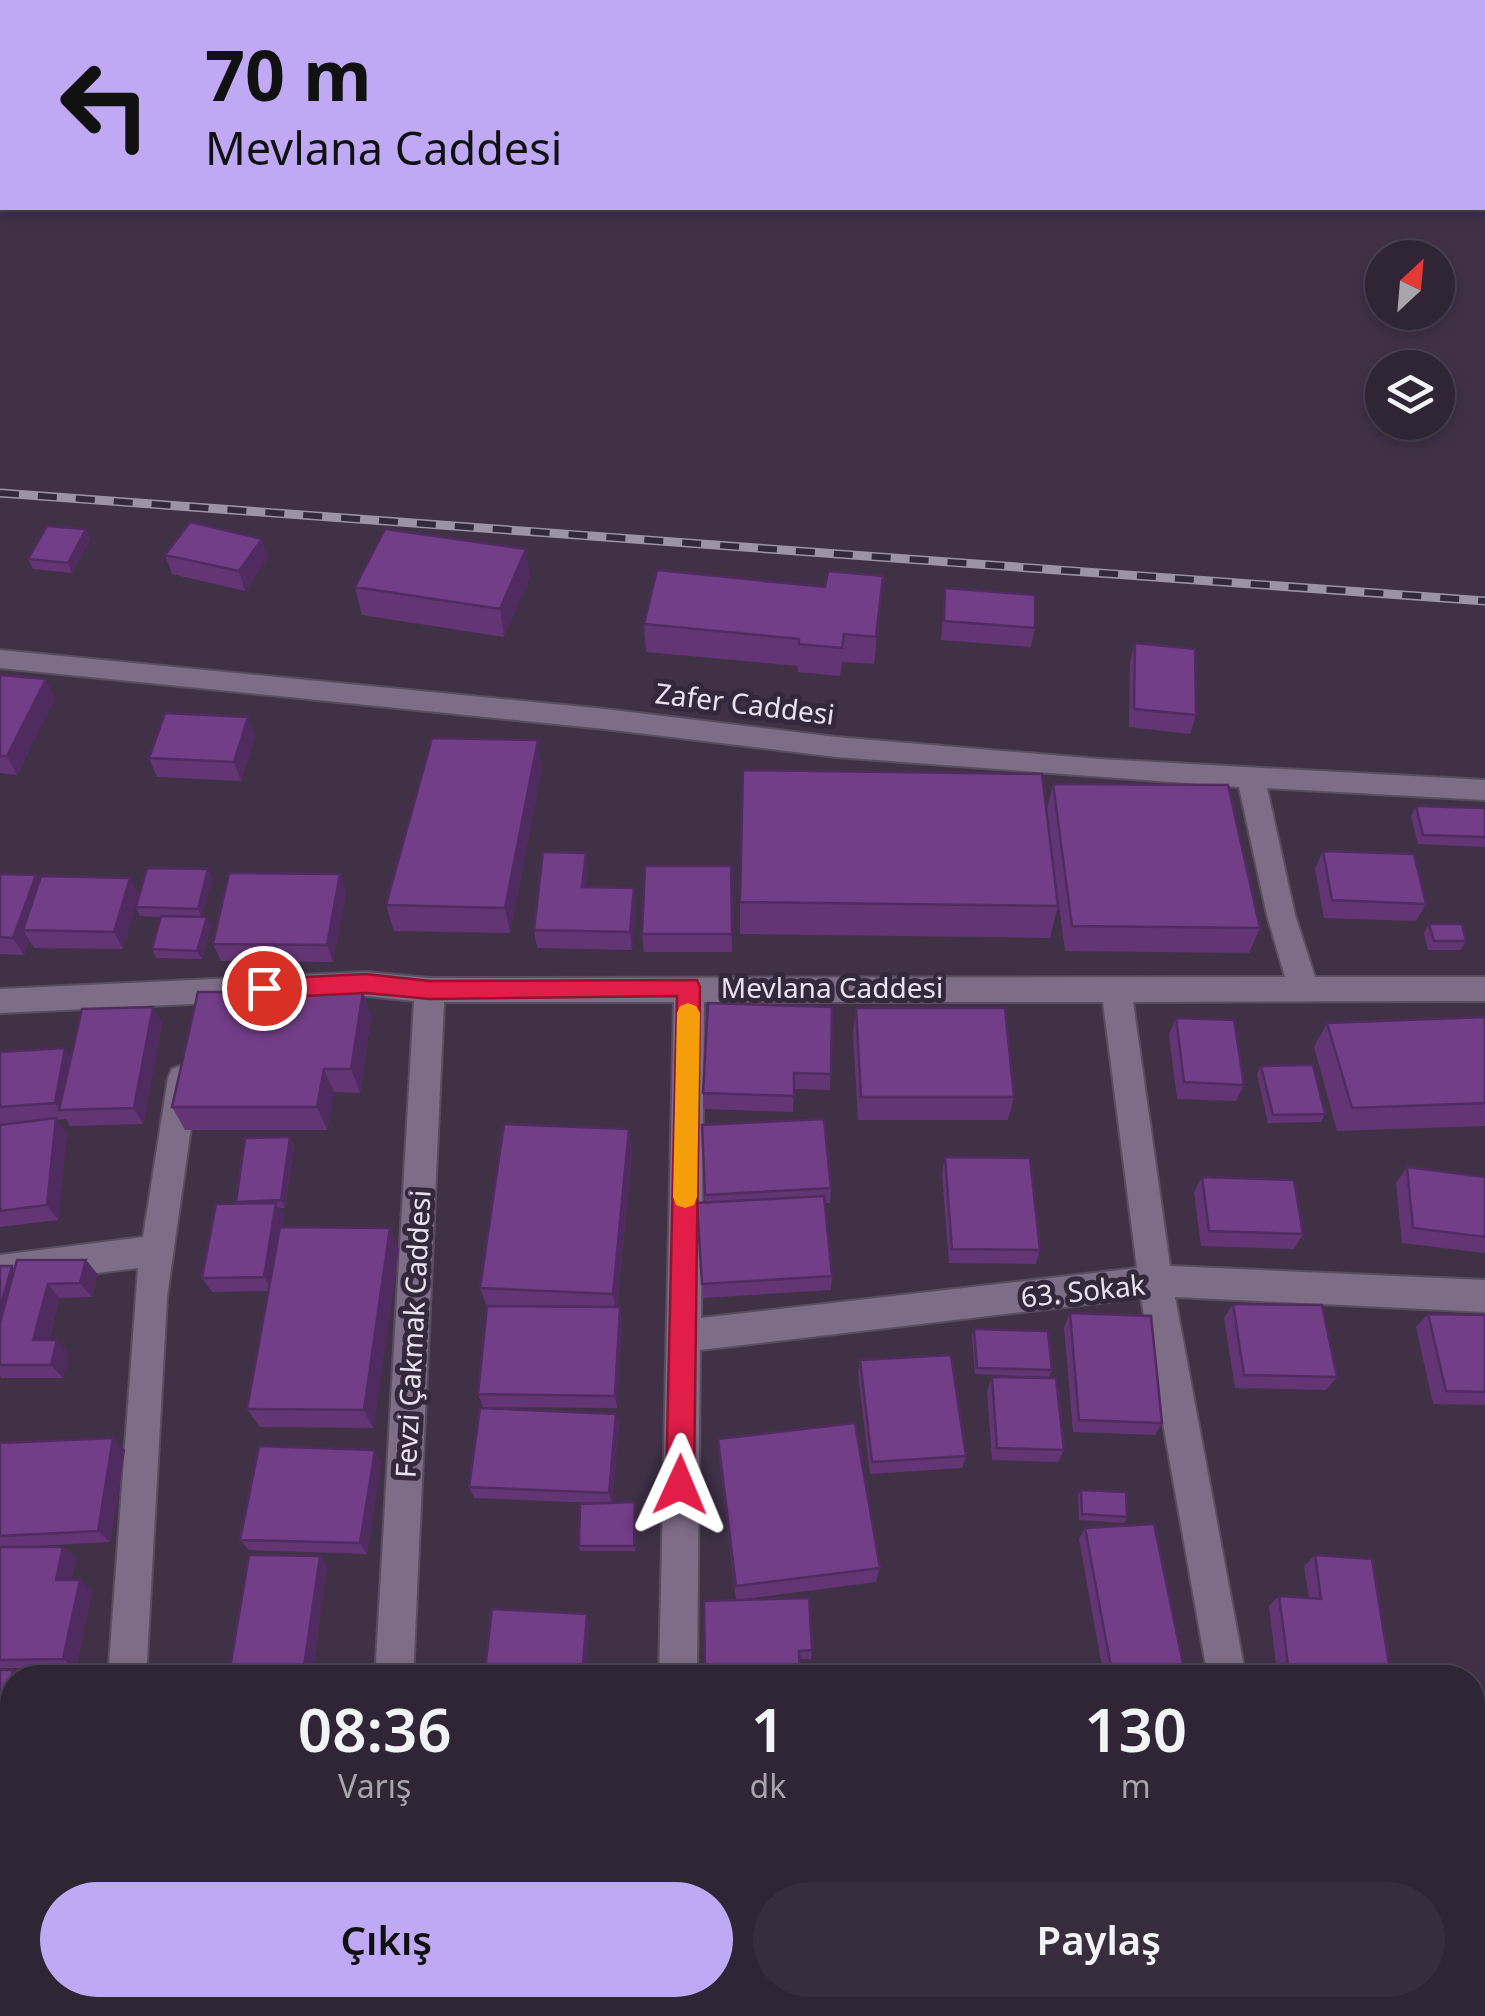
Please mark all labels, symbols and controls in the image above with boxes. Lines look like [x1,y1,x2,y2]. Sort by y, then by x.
text: 70 m [205,26,372,122]
icon: left [40,40,170,170]
text: Mevlana Caddesi [205,117,562,178]
north arrow [1365,240,1455,330]
map controls [1365,240,1455,440]
button: layers [1365,350,1455,440]
street label: Zafer Caddesi [653,673,837,733]
pin [222,946,307,1031]
icon: arrive [237,961,292,1016]
street label: Mevlana Caddesi [721,968,943,1006]
street label: Fevzi Çakmak Caddesi [385,1189,439,1479]
street label: 63. Sokak [1019,1265,1147,1315]
position arrow [628,1433,732,1537]
text: 08:36 [298,1688,452,1770]
text: 1 [751,1688,785,1770]
text: 130 [1084,1688,1187,1770]
text: Varış [338,1764,411,1807]
text: dk [750,1764,786,1807]
text: m [1121,1764,1151,1807]
button: Çıkış [40,1882,733,1997]
button: Paylaş [753,1882,1445,1997]

